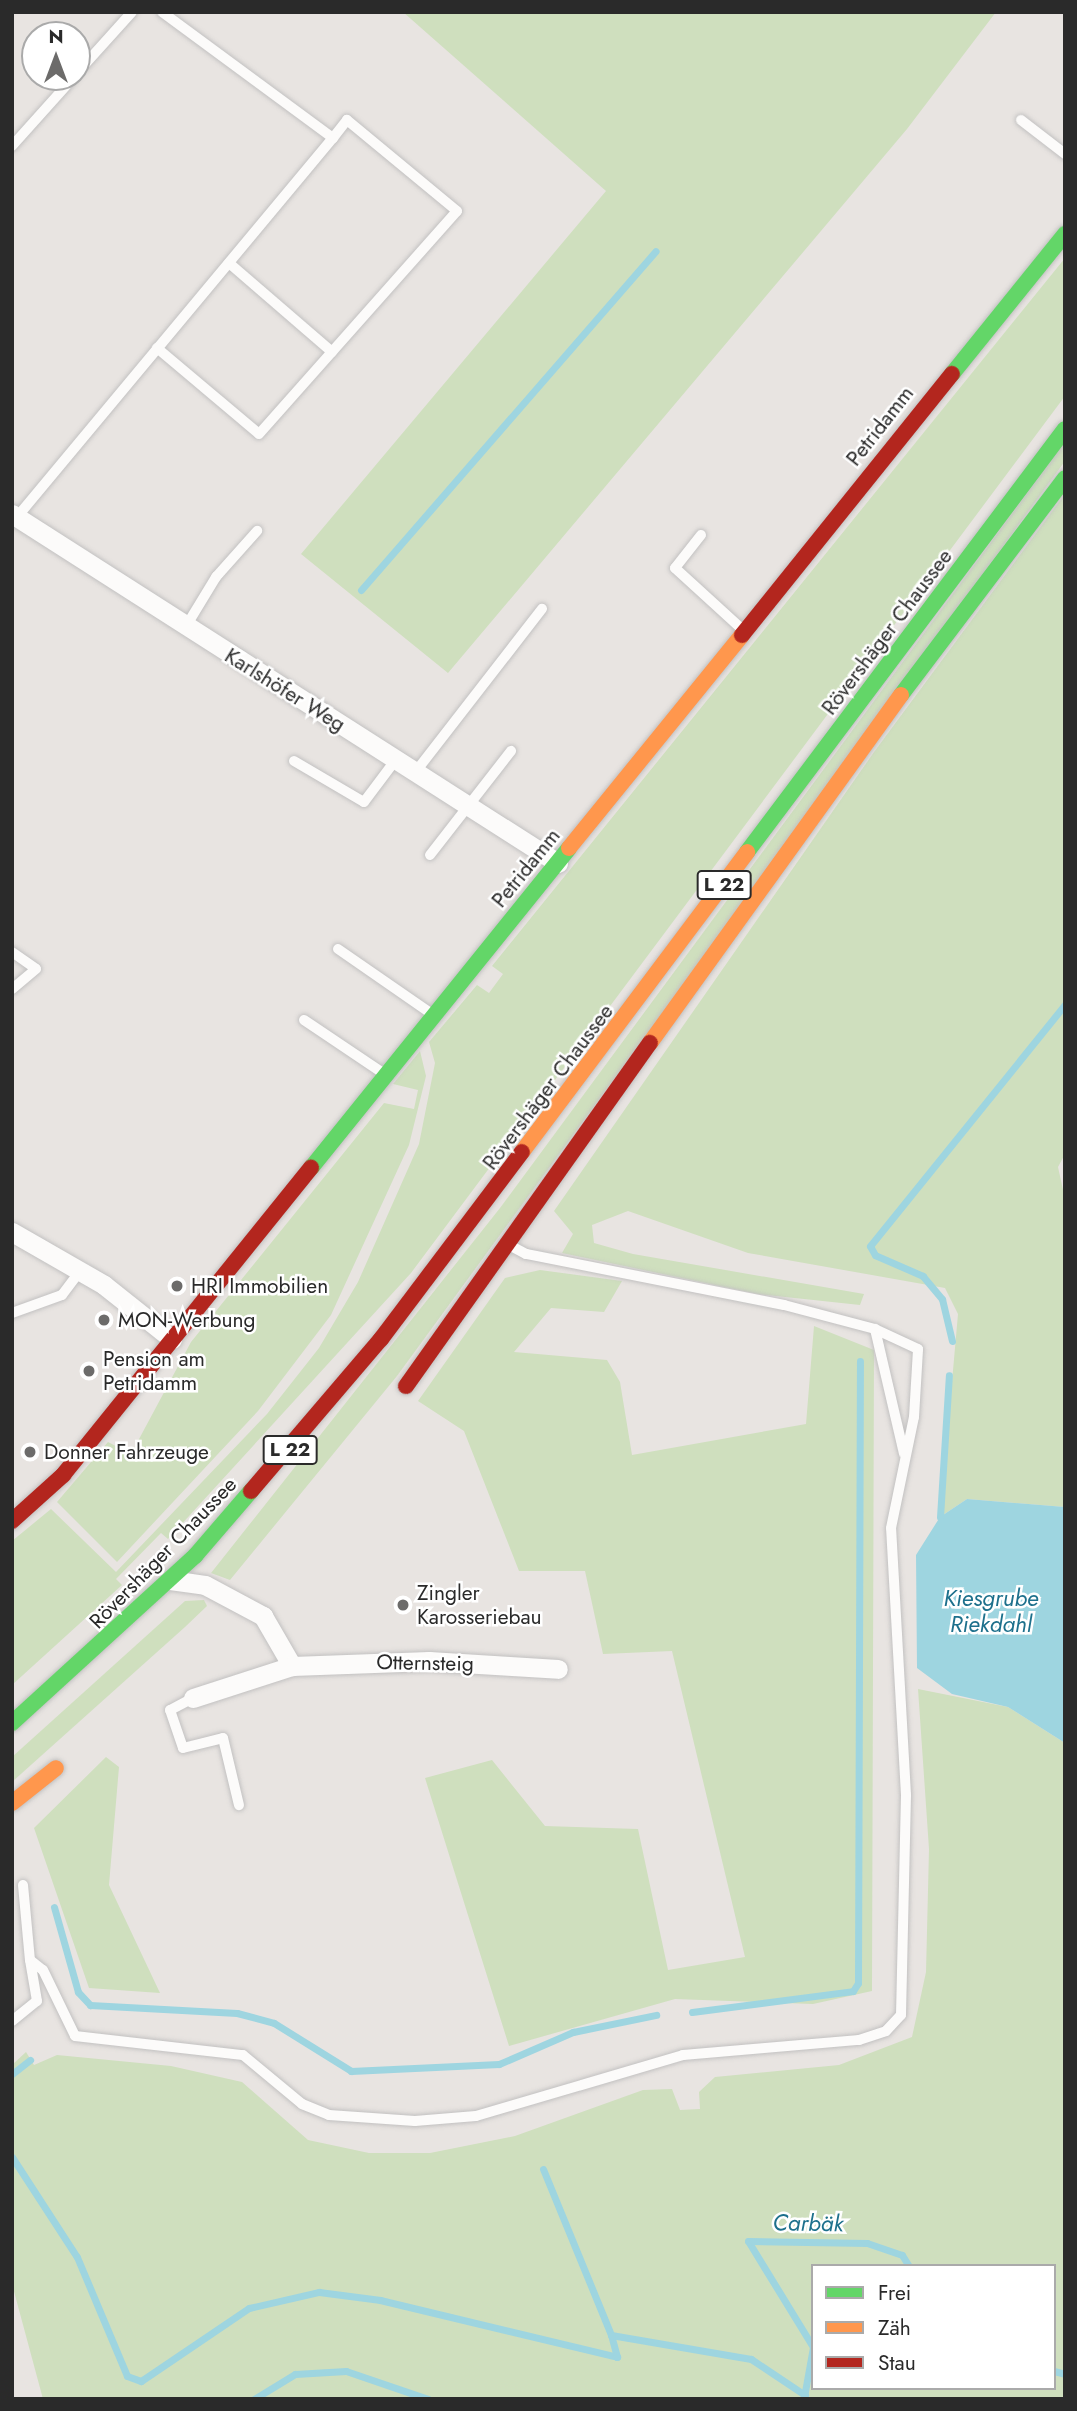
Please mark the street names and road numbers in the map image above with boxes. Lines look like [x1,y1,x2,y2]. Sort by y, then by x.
street label: Petridamm [841,381,919,471]
street label: Rövershäger Chaussee [816,544,958,720]
street label: Karlshöfer Weg [220,643,350,737]
street label: Petridamm [487,823,565,913]
road number: L 22 [696,870,752,900]
street label: Rövershäger Chaussee [477,999,619,1175]
road number: L 22 [262,1434,318,1466]
street label: Rövershäger Chaussee [84,1472,242,1634]
street label: Otternsteig [376,1650,474,1676]

